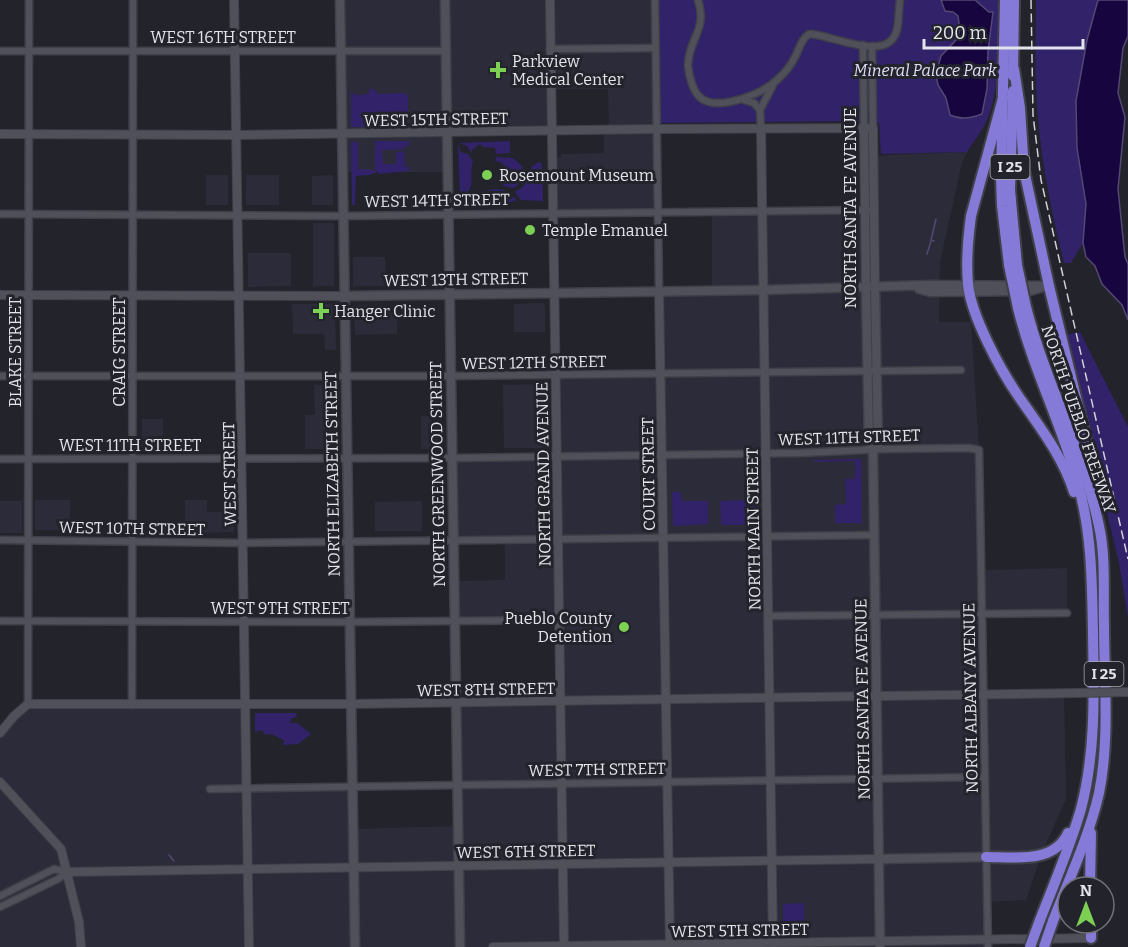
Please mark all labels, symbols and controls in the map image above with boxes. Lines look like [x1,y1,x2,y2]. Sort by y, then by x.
scale bar [924,12,1083,50]
text: 200 m [933,22,987,44]
street label: WEST 16TH STREET [150,28,296,47]
place label: Parkview Medical Center [512,52,624,89]
marker: Parkview Medical Center [489,61,507,79]
park label: Mineral Palace Park [853,61,997,80]
street label: NORTH SANTA FE AVENUE [841,107,860,309]
street label: WEST 15TH STREET [363,109,509,130]
road number: I 25 [990,155,1030,179]
place label: Rosemount Museum [499,166,654,185]
marker: Rosemount Museum [480,168,494,182]
street label: WEST 14TH STREET [364,190,510,211]
place label: Temple Emanuel [542,221,668,240]
marker: Temple Emanuel [523,223,537,237]
street label: WEST 13TH STREET [384,269,528,290]
street label: BLAKE STREET [6,297,25,407]
street label: CRAIG STREET [110,297,129,407]
marker: Hanger Clinic [312,302,330,320]
place label: Hanger Clinic [334,302,435,321]
street label: NORTH PUEBLO FREEWAY [1037,323,1120,516]
street label: WEST 12TH STREET [461,352,607,373]
street label: NORTH GREENWOOD STREET [426,361,449,587]
street label: NORTH ELIZABETH STREET [321,371,344,577]
street label: NORTH GRAND AVENUE [532,381,555,567]
street label: COURT STREET [638,417,659,531]
street label: WEST STREET [219,421,240,527]
street label: WEST 11TH STREET [777,426,921,449]
street label: WEST 11TH STREET [59,436,201,455]
street label: NORTH MAIN STREET [743,447,764,611]
street label: WEST 10TH STREET [59,518,205,539]
street label: NORTH SANTA FE AVENUE [851,598,874,800]
street label: WEST 9TH STREET [210,599,350,618]
street label: NORTH ALBANY AVENUE [959,603,982,793]
place label: Pueblo County Detention [505,609,613,646]
marker: Pueblo County Detention [617,620,631,634]
road number: I 25 [1084,662,1124,686]
street label: WEST 8TH STREET [417,679,555,700]
street label: WEST 7TH STREET [528,759,666,780]
street label: WEST 6TH STREET [456,841,596,862]
north arrow [1056,875,1116,935]
text: N [1080,881,1092,900]
street label: WEST 5TH STREET [671,920,809,941]

